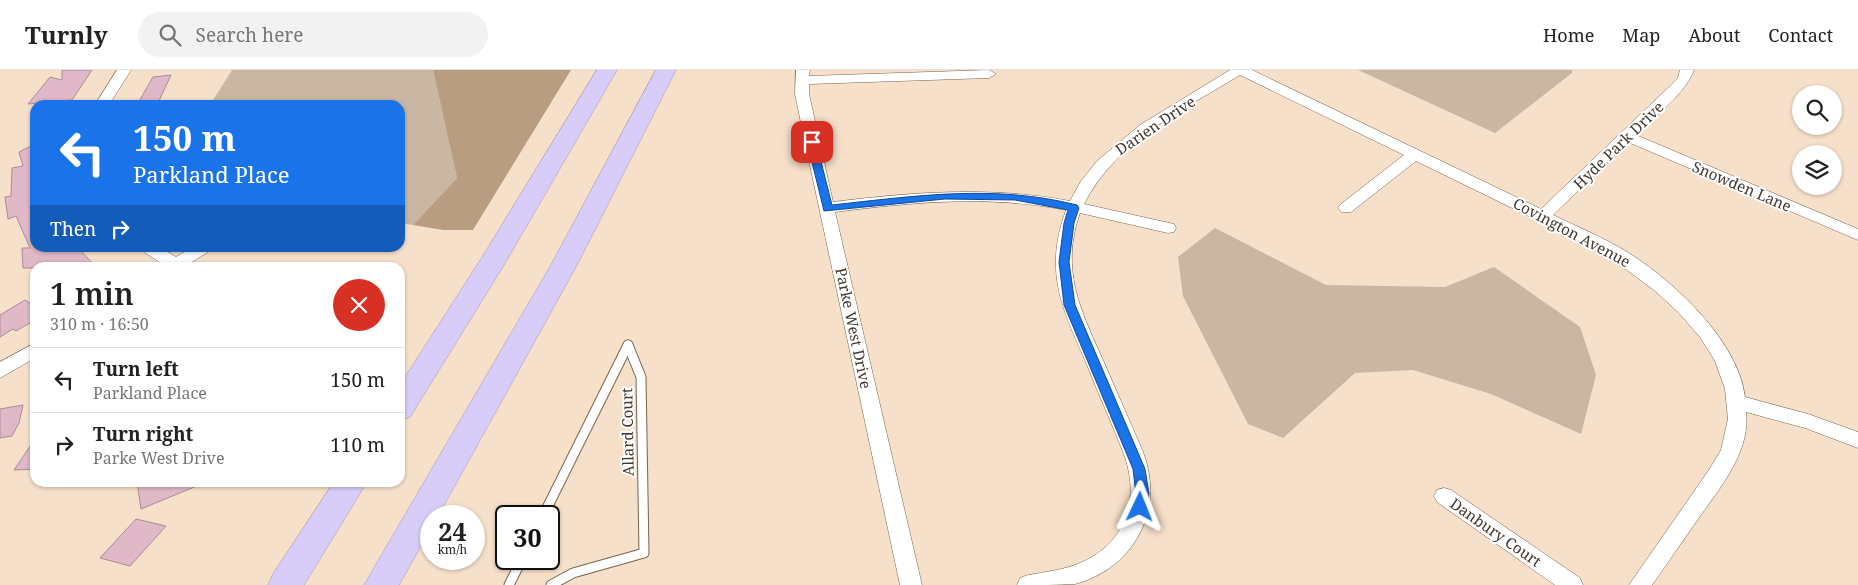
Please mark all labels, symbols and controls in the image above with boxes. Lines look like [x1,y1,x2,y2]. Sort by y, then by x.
search box [138,12,488,57]
text: Turnly [25,18,108,51]
icon: search [156,21,184,49]
text: Search here [196,22,303,48]
text: Home [1543,23,1594,47]
text: Map [1622,23,1660,47]
text: About [1688,23,1740,47]
text: Contact [1768,23,1833,47]
map controls [1792,85,1842,195]
button: search [1792,85,1842,135]
street label: Darien Drive [1111,91,1199,159]
street label: Hyde Park Drive [1569,97,1667,193]
text: 150 m [133,114,236,161]
icon: left [50,120,115,185]
pin [791,121,833,163]
icon: arrive [798,128,826,156]
button: layers [1792,145,1842,195]
street label: Snowden Lane [1689,156,1795,216]
text: Parkland Place [133,159,290,189]
street label: Covington Avenue [1510,193,1634,271]
icon: right [106,215,134,243]
text: Then [50,216,96,242]
street label: Parke West Drive [831,266,877,390]
text: 1 min [50,273,134,314]
button: close [333,279,385,331]
text: 310 m · 16:50 [50,313,149,335]
text: Turn left [93,356,179,382]
icon: left [50,366,78,394]
text: 150 m [330,367,385,393]
text: Parkland Place [93,382,207,404]
street label: Allard Court [616,388,638,476]
text: Turn right [93,421,193,447]
icon: right [50,431,78,459]
text: 110 m [330,432,385,458]
text: Parke West Drive [93,447,224,469]
position arrow [1113,480,1165,532]
street label: Danbury Court [1446,493,1546,571]
speed limit sign: 30 [495,505,560,570]
text: 24 [438,514,467,548]
text: km/h [438,541,467,558]

